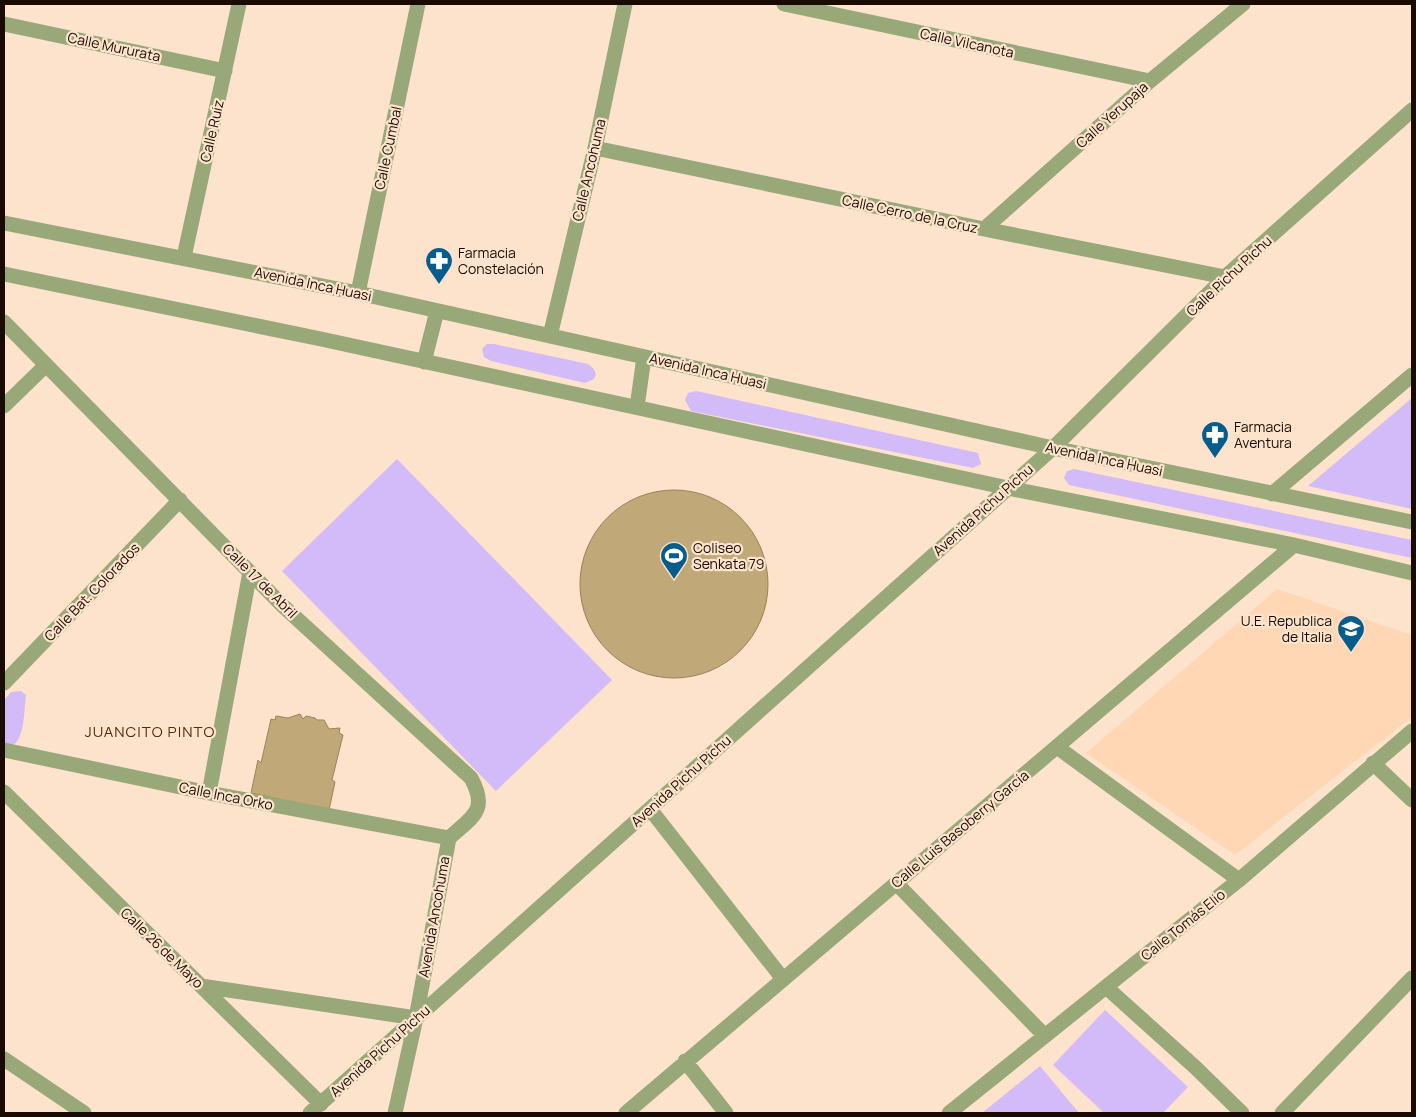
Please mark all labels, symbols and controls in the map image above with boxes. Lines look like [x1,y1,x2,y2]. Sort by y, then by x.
street label: Calle Vilcanota [918,23,1016,62]
street label: Calle Mururata [66,27,162,66]
street label: Calle Yerupaja [1072,77,1152,152]
street label: Calle Ruiz [195,98,228,164]
street label: Calle Cumbal [369,104,406,191]
street label: Calle Ancohuma [567,117,610,223]
street label: Calle Cerro de la Cruz [840,190,980,237]
street label: Calle Pichu Pichu [1182,231,1275,320]
place label: Farmacia Constelación [458,243,544,278]
pharmacy icon: Farmacia Constelación [424,246,454,285]
street label: Avenida Inca Huasi [253,262,374,305]
street label: Avenida Inca Huasi [648,348,769,393]
place label: Farmacia Aventura [1234,417,1292,452]
pharmacy icon: Farmacia Aventura [1200,420,1230,459]
street label: Avenida Inca Huasi [1044,437,1165,480]
street label: Avenida Pichu Pichu [929,460,1037,560]
street label: Calle Bat. Colorados [40,538,144,645]
place label: Coliseo Senkata 79 [693,538,765,573]
street label: Calle 17 de Abril [219,539,302,622]
sports icon: Coliseo Senkata 79 [659,541,689,580]
place label: U.E. Republica de Italia [1241,611,1332,646]
school or university icon: U.E. Republica de Italia [1336,614,1366,653]
district label: JUANCITO PINTO [85,721,215,742]
street label: Avenida Pichu Pichu [627,731,735,831]
street label: Calle Luis Basoberry García [887,765,1032,892]
street label: Calle Inca Orko [177,777,275,814]
street label: Avenida Ancohuma [413,855,454,979]
street label: Calle Tomás Elio [1137,885,1229,965]
street label: Calle 26 de Mayo [117,903,208,992]
street label: Avenida Pichu Pichu [326,1001,434,1101]

